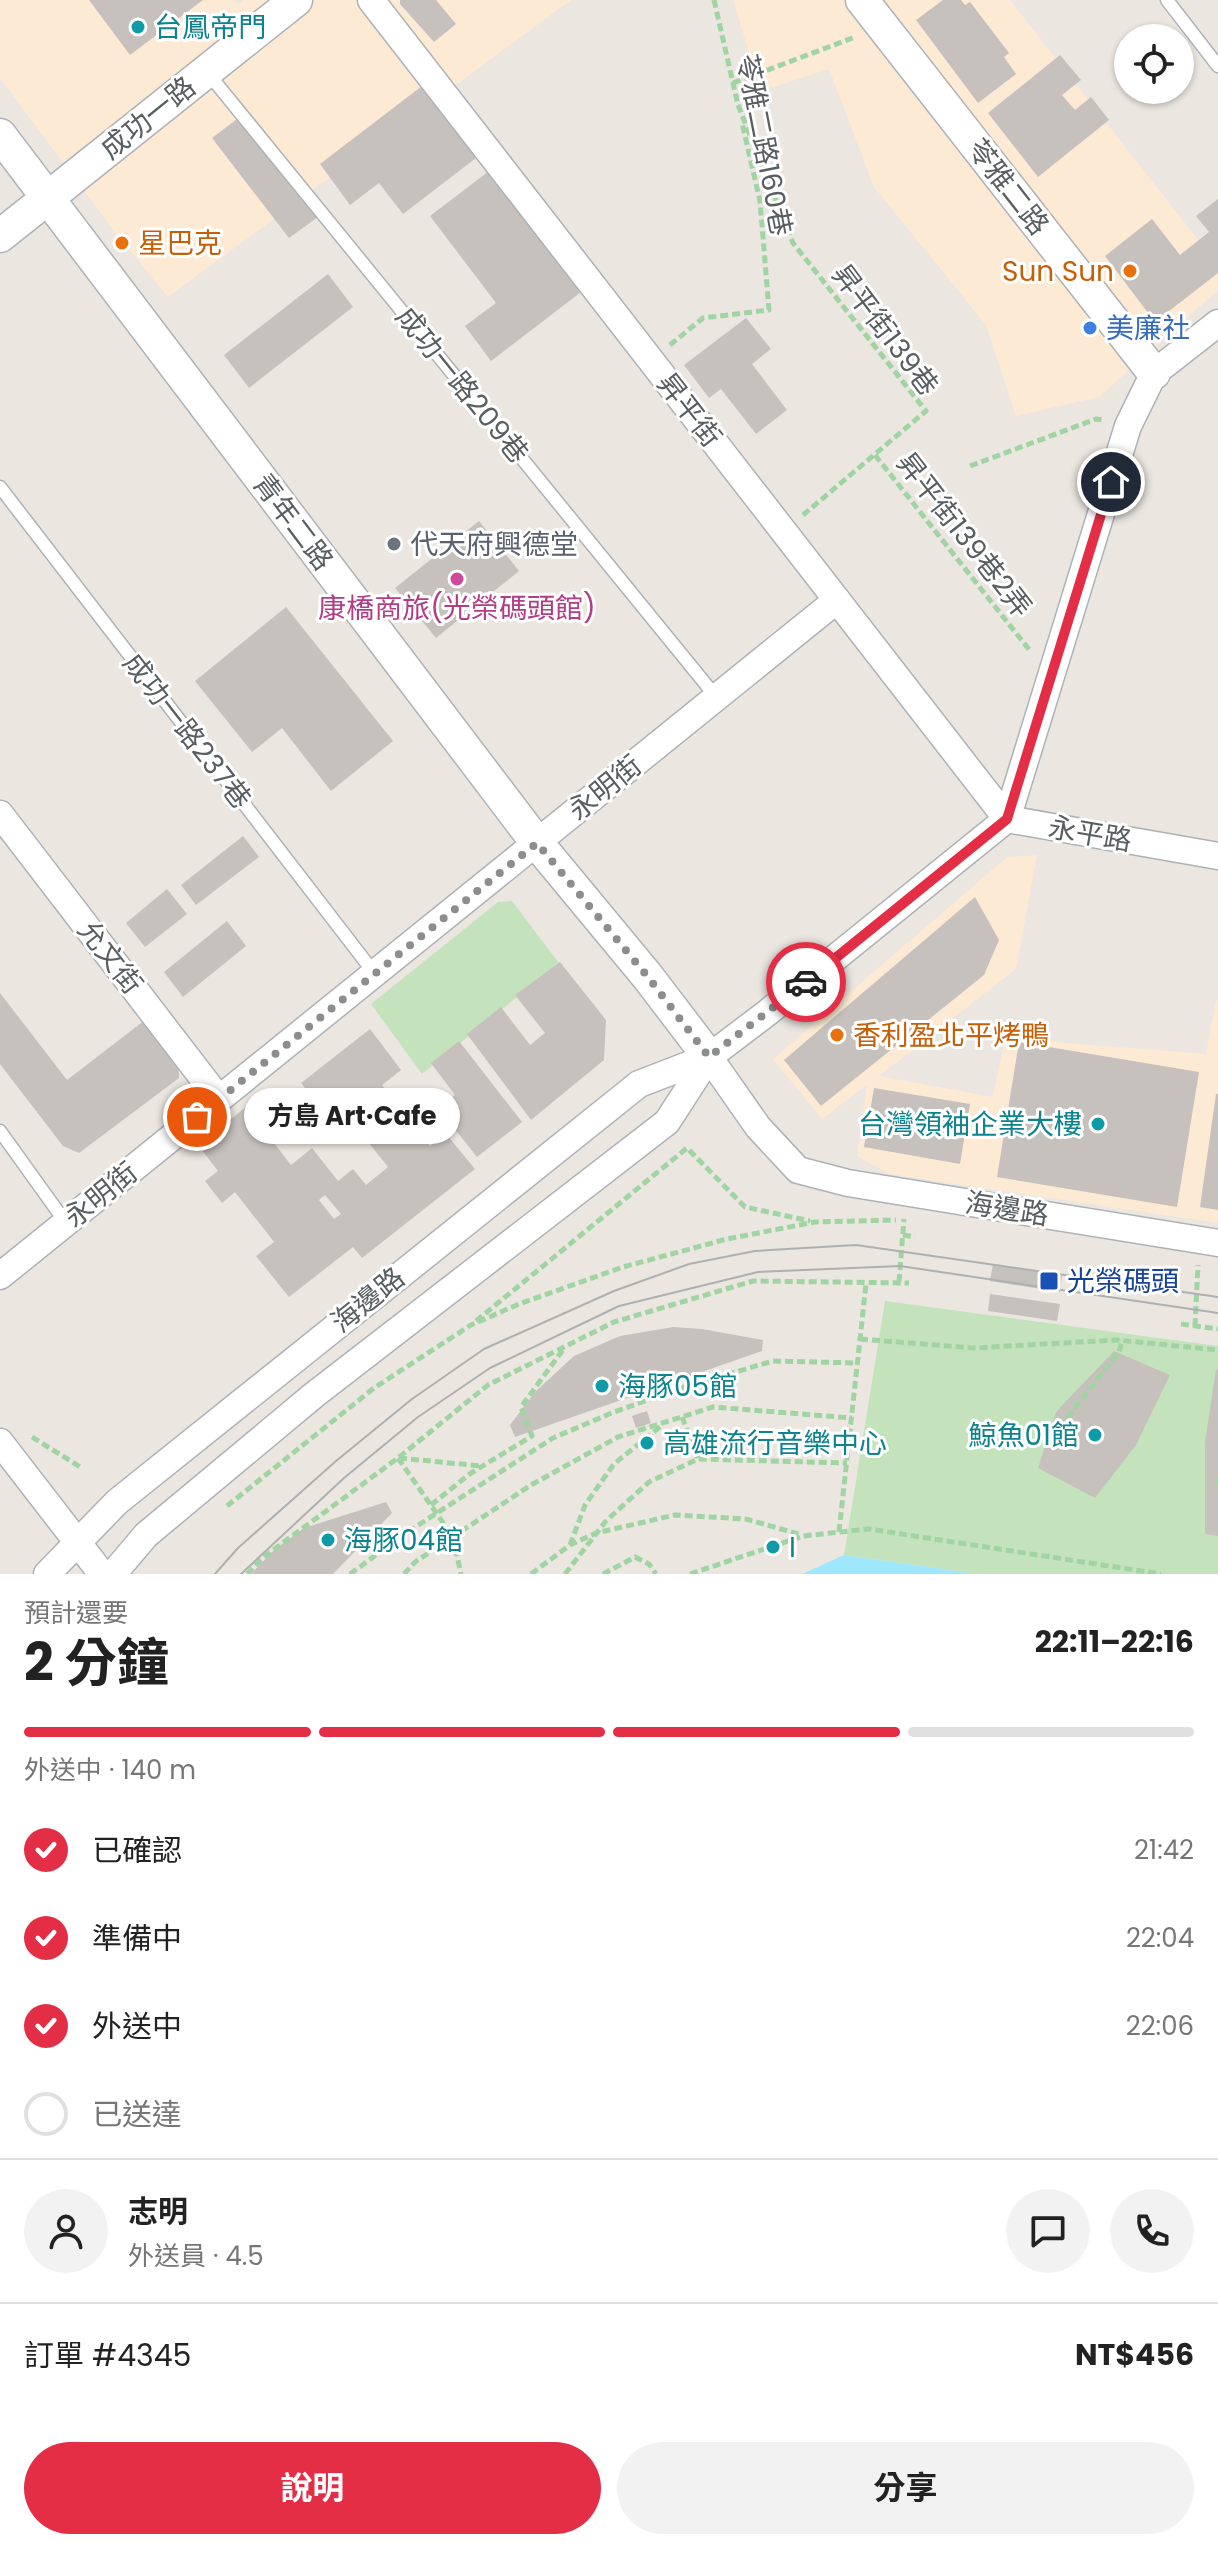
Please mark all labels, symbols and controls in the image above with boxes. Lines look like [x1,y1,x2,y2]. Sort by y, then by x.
place label: 台鳳帝門 [154,8,266,47]
marker: 台鳳帝門 [129,18,147,36]
map controls [1114,24,1194,104]
button: locate [1114,24,1194,104]
street label: 苓雅二路160巷 [727,51,801,239]
street label: 成功一路 [92,68,204,168]
street label: 苓雅二路 [958,131,1058,243]
place label: 星巴克 [138,224,222,263]
marker: 星巴克 [113,234,131,252]
place label: Sun Sun [1002,252,1114,291]
street label: 昇平街139巷 [823,256,947,404]
marker: Sun Sun [1121,262,1139,280]
street label: 成功一路209巷 [387,298,537,472]
place label: 美廉社 [1106,309,1190,348]
marker: 美廉社 [1081,319,1099,337]
street label: 昇平街 [648,365,730,455]
street label: 昇平街139巷2弄 [887,445,1041,625]
pin [1077,448,1145,516]
icon: home [1089,460,1133,504]
street label: 青年二路 [244,466,342,578]
place label: 代天府興德堂 [410,525,578,564]
marker: 代天府興德堂 [385,535,403,553]
marker: 康橋商旅(光榮碼頭館) [448,570,466,588]
place label: 康橋商旅(光榮碼頭館) [318,589,596,628]
street label: 成功一路237巷 [114,645,260,817]
street label: 永明街 [560,746,650,830]
street label: 永平路 [1045,808,1135,860]
street label: 允文街 [69,912,151,1002]
courier [766,942,846,1022]
icon: car [784,960,828,1004]
place label: 香利盈北平烤鴨 [853,1016,1049,1055]
marker: 香利盈北平烤鴨 [828,1026,846,1044]
pin [163,1083,231,1151]
callout: 方島 Art·Cafe [245,1089,461,1145]
icon: bag [175,1095,219,1139]
text: 方島 Art·Cafe [268,1098,436,1134]
place label: 台灣領袖企業大樓 [858,1105,1082,1144]
marker: 台灣領袖企業大樓 [1089,1115,1107,1133]
street label: 永明街 [56,1153,146,1237]
street label: 海邊路 [962,1183,1052,1235]
street label: 海邊路 [323,1258,413,1342]
place label: 光榮碼頭 [1067,1262,1179,1301]
marker: 光榮碼頭 [1038,1270,1060,1292]
place label: 海豚05館 [618,1367,737,1406]
marker: 海豚05館 [593,1377,611,1395]
place label: 鯨魚01館 [968,1416,1079,1455]
place label: 高雄流行音樂中心 [663,1424,887,1463]
marker: 鯨魚01館 [1086,1426,1104,1444]
marker: 高雄流行音樂中心 [638,1434,656,1452]
place label: 海豚04館 [344,1521,463,1560]
place label: I [789,1528,796,1567]
marker: 海豚04館 [319,1531,337,1549]
marker: I [764,1538,782,1556]
text: 預計還要 [24,1595,128,1631]
text: 22:11–22:16 [1035,1620,1194,1663]
text: 2 分鐘 [24,1626,169,1699]
text: 外送中 · 140 m [24,1752,196,1788]
icon: check [24,1828,68,1872]
text: 已確認 [92,1829,182,1872]
text: 21:42 [1134,1832,1194,1868]
icon: check [24,1916,68,1960]
text: 準備中 [92,1917,182,1960]
text: 22:04 [1126,1920,1194,1956]
icon: check [24,2004,68,2048]
text: 外送中 [92,2005,182,2048]
text: 22:06 [1126,2008,1194,2044]
text: 已送達 [92,2093,182,2136]
button: person [24,2189,108,2273]
button: chat [1006,2189,1090,2273]
button: phone [1110,2189,1194,2273]
text: 志明 [128,2190,188,2233]
text: 外送員 · 4.5 [128,2238,264,2274]
text: NT$456 [1075,2333,1194,2376]
text: 訂單 #4345 [24,2334,191,2377]
button: 說明 [24,2442,601,2534]
button: 分享 [617,2442,1194,2534]

